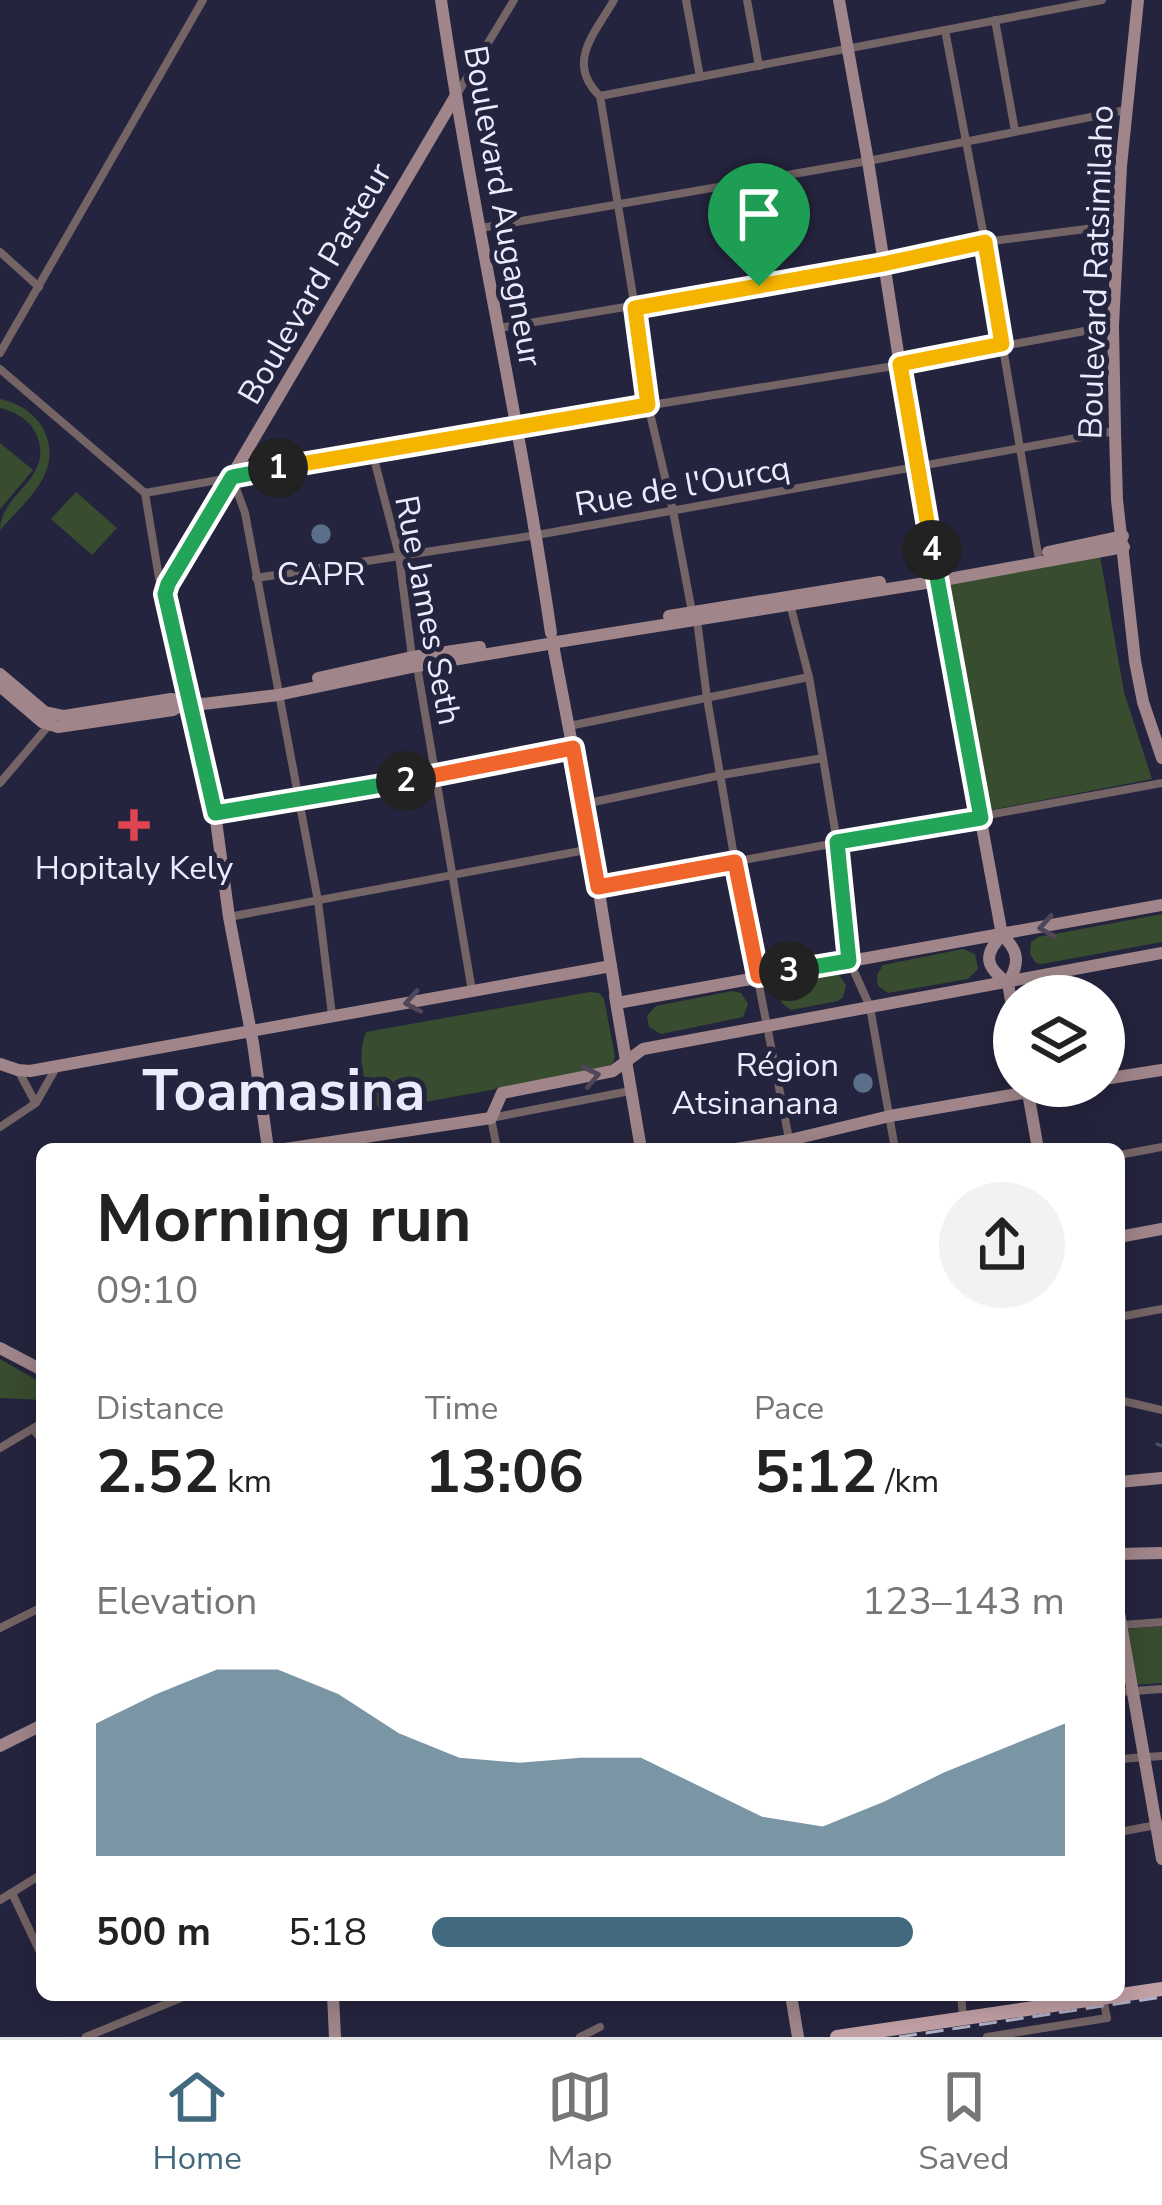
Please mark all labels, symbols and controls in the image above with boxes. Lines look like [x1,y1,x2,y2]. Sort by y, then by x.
street label: Boulevard Augagneur [452,42,553,370]
street label: Boulevard Ratsimilaho [1068,104,1125,440]
street label: Boulevard Pasteur [228,154,403,413]
pin [708,163,810,286]
icon: arrive [726,181,792,247]
pin: 1 [248,438,308,498]
text: 1 [268,445,288,490]
street label: Rue de l'Ourcq [571,445,793,528]
street label: Rue James Seth [383,492,472,729]
pin: 4 [902,520,962,580]
marker: CAPR [308,521,334,547]
text: 4 [922,527,942,572]
place label: CAPR [277,552,365,597]
pin: 2 [376,751,436,811]
text: 2 [396,758,416,803]
marker: Hopitaly Kely [118,809,150,841]
place label: Hopitaly Kely [35,846,233,891]
one-way arrow [1037,913,1057,939]
pin: 3 [759,941,819,1001]
text: 3 [779,948,799,993]
map controls [993,975,1125,1107]
button: layers [993,975,1125,1107]
one-way arrow [403,988,423,1014]
place label: Région Atsinanana [672,1043,839,1126]
district label: Toamasina [142,1052,426,1130]
one-way arrow [580,1064,600,1089]
marker: Région Atsinanana [850,1070,876,1096]
text: Morning run [96,1174,472,1264]
button: share [939,1182,1065,1308]
text: 09:10 [96,1264,199,1317]
text: Distance [96,1386,224,1431]
text: Time [425,1386,498,1431]
text: Pace [754,1386,824,1431]
text: 2.52 [96,1431,219,1513]
text: 13:06 [425,1431,584,1513]
text: 5:12 [754,1431,877,1513]
text: km [219,1459,272,1504]
text: /km [877,1459,939,1504]
text: Elevation [96,1575,257,1628]
text: 123–143 m [862,1575,1065,1628]
text: 500 m [96,1906,211,1959]
text: 5:18 [288,1906,367,1959]
tab: Home [153,2064,242,2181]
tab: Map [547,2064,613,2181]
tab: Saved [918,2064,1009,2181]

